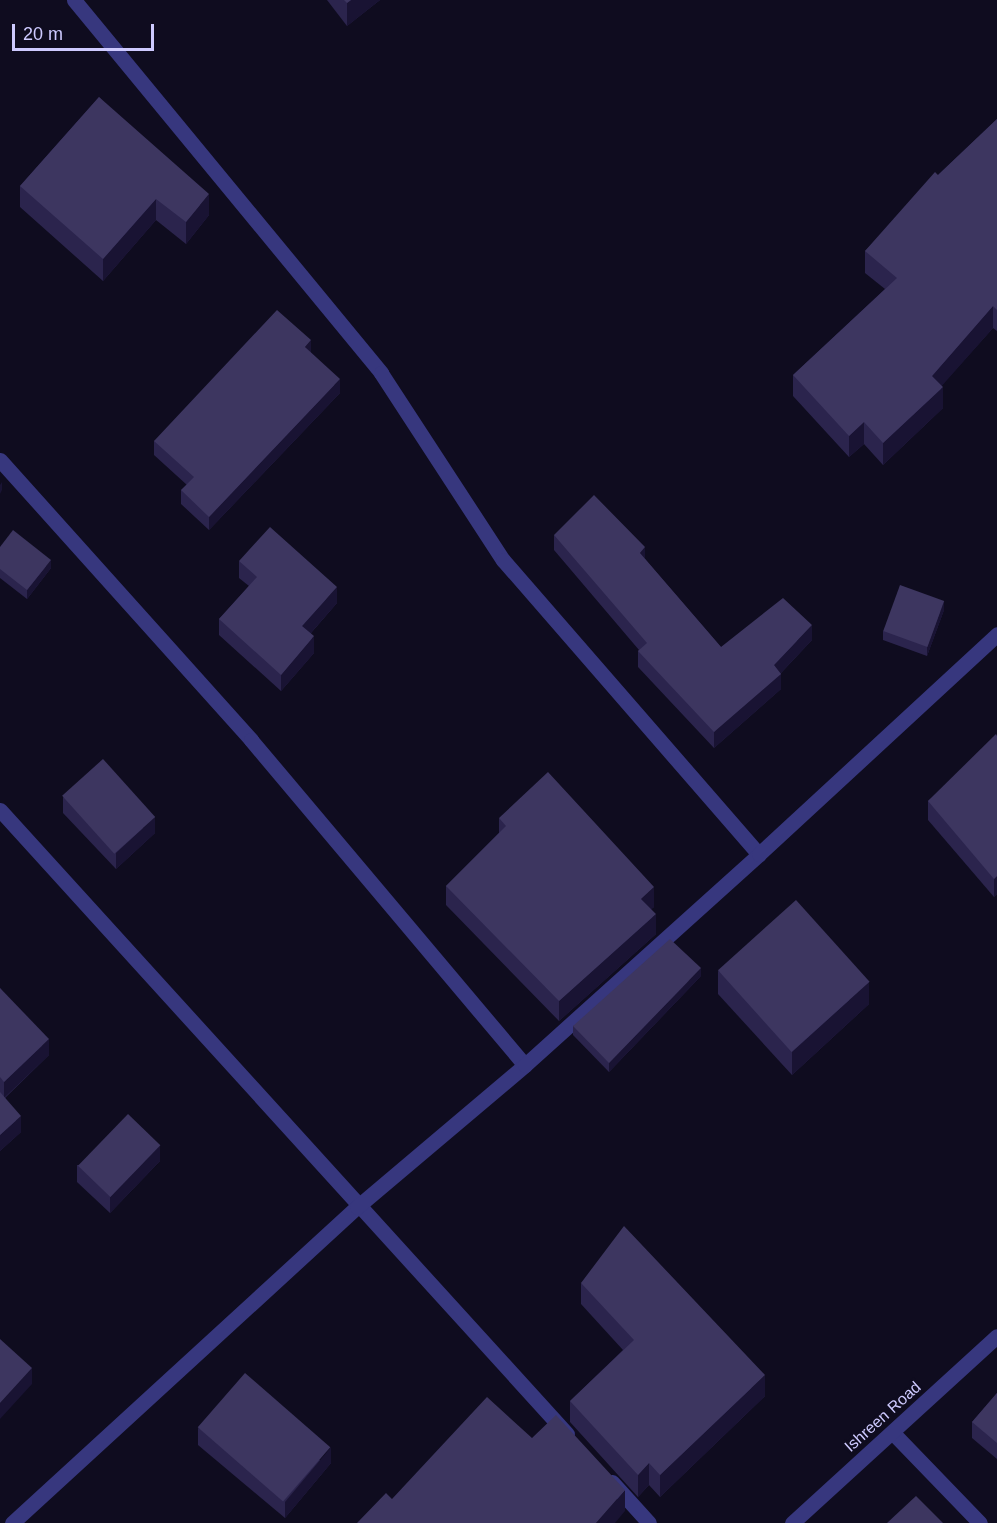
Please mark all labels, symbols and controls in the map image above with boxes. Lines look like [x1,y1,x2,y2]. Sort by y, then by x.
scale bar [15,12,158,50]
text: 20 m [23,24,63,44]
street label: Ishreen Road [841,1378,925,1456]

